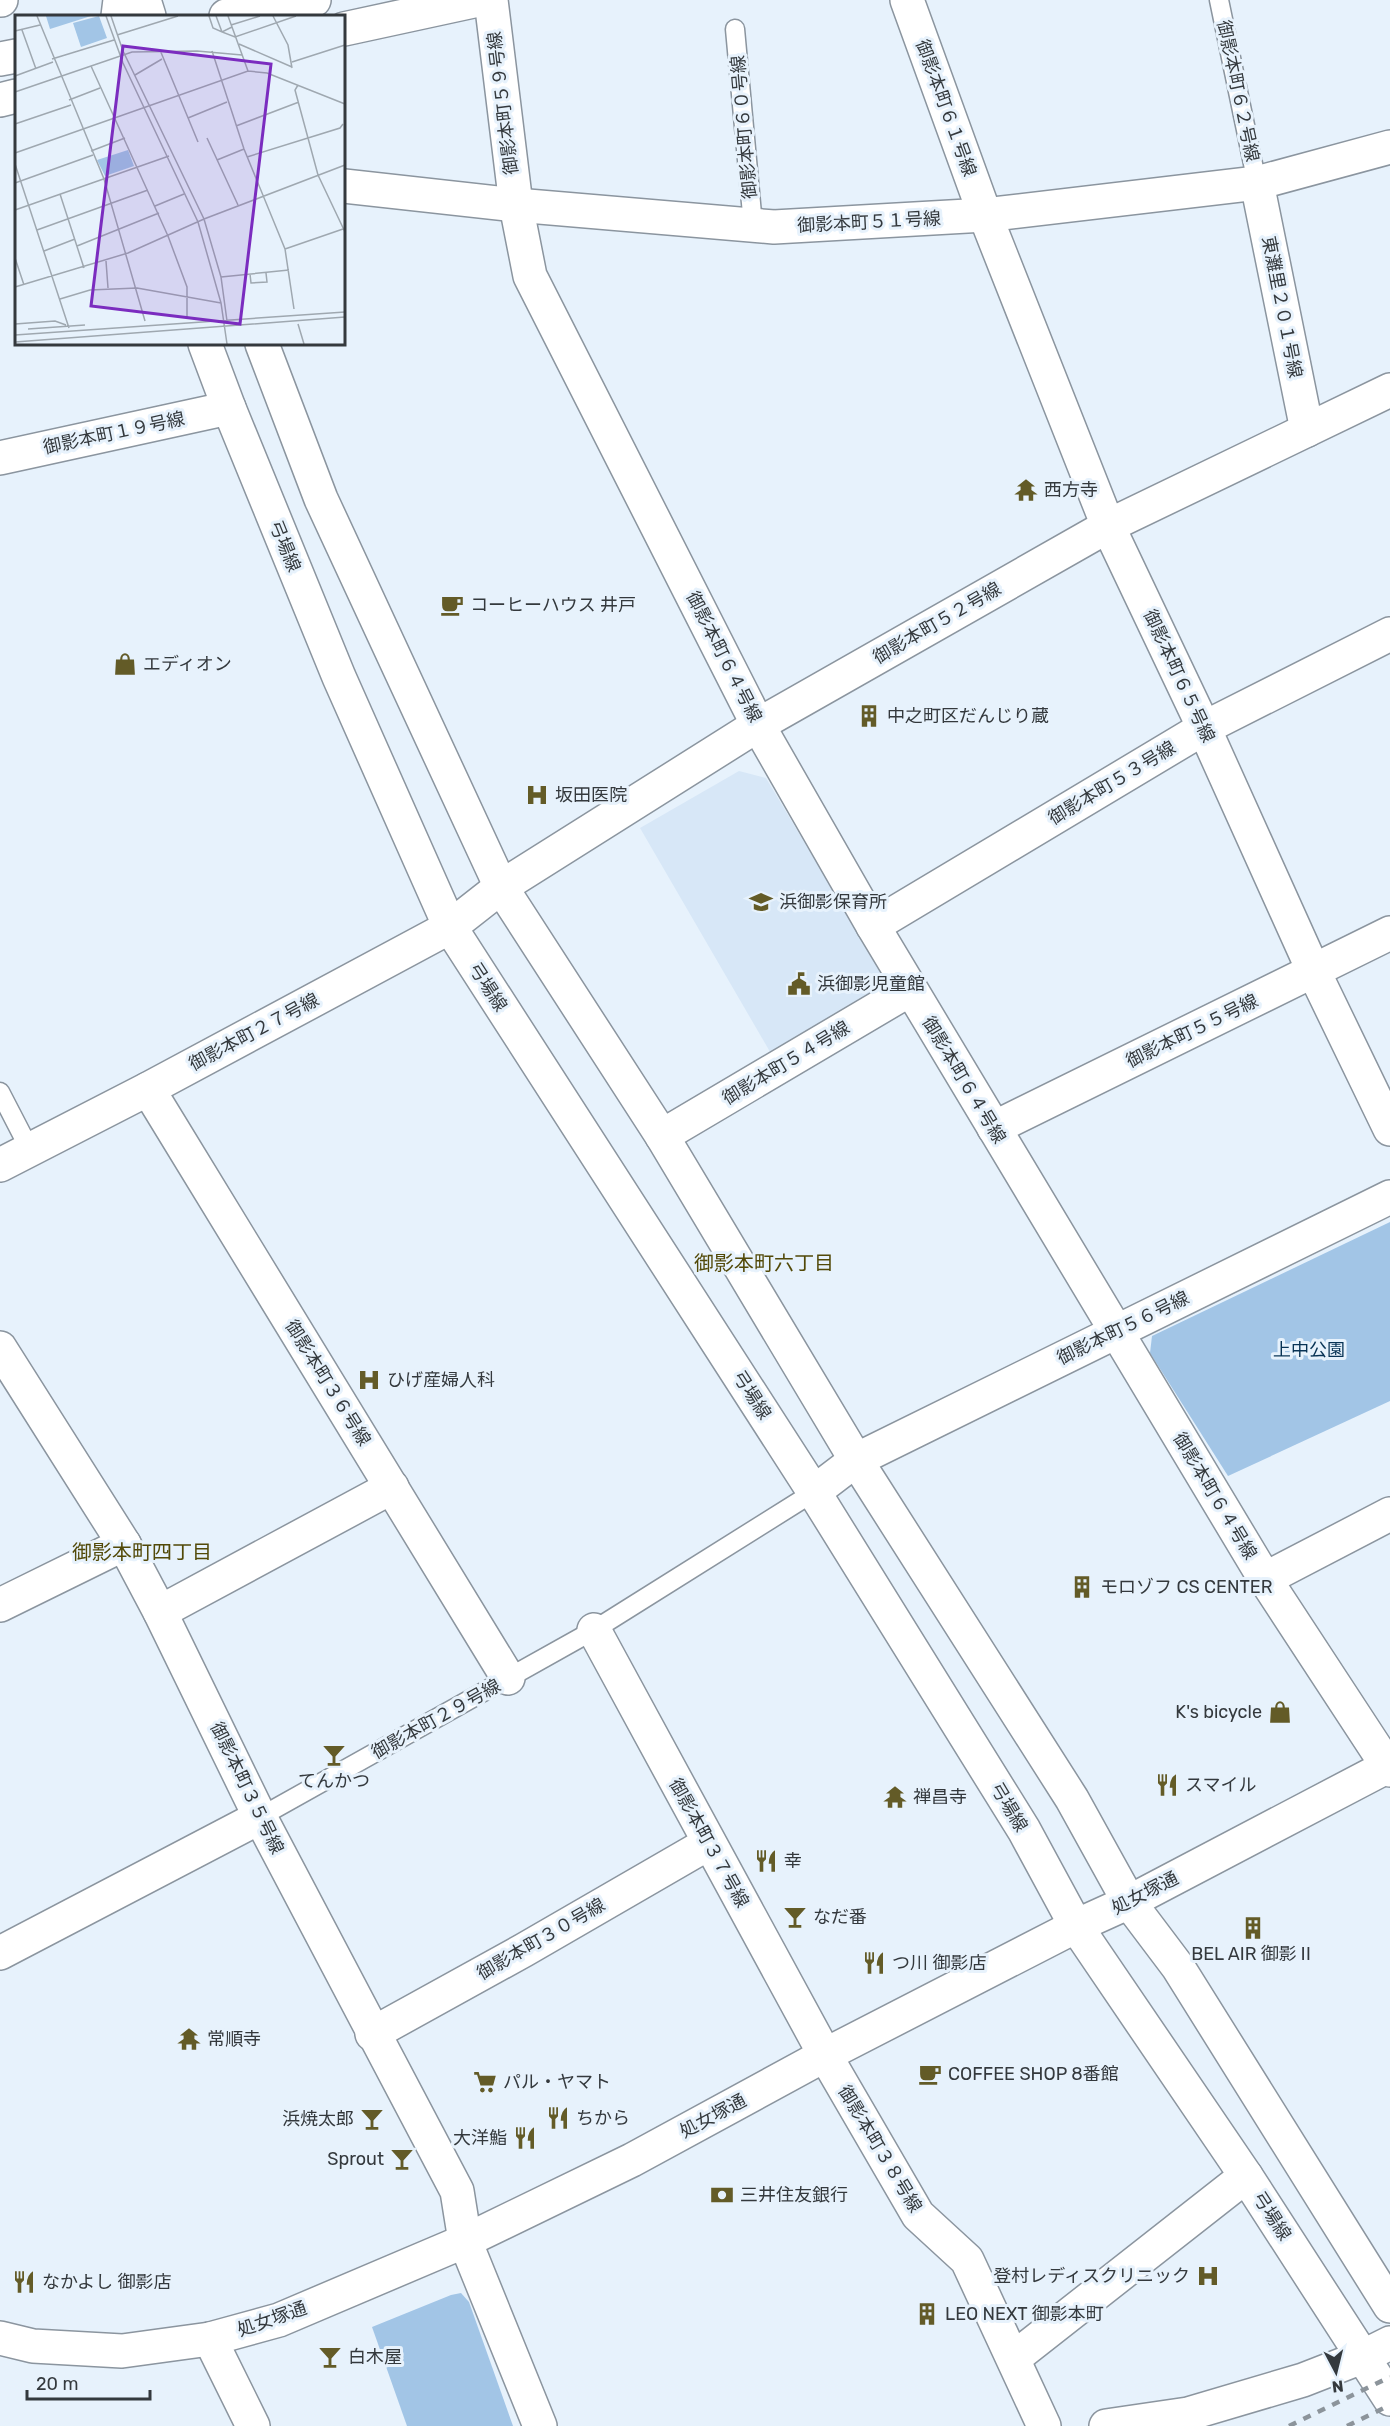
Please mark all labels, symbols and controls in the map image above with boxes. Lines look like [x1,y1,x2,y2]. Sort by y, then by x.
inset map [15,15,345,345]
street label: 御影本町６２号線 [1212,18,1264,164]
street label: 御影本町５９号線 [483,30,523,176]
street label: 御影本町６１号線 [911,37,981,179]
street label: 御影本町６０号線 [727,54,761,200]
street label: 御影本町５１号線 [797,207,941,237]
street label: 東灘里２０１号線 [1257,234,1307,380]
street label: 御影本町１９号線 [41,407,187,459]
temple icon: 西方寺 [1013,477,1039,503]
place label: 西方寺 [1044,479,1098,501]
street label: 弓場線 [265,517,305,575]
street label: 御影本町５２号線 [869,577,1005,669]
street label: 御影本町６４号線 [682,588,766,726]
cafe icon: コーヒーハウス 井戸 [439,592,465,618]
place label: コーヒーハウス 井戸 [470,594,636,616]
street label: 御影本町６５号線 [1139,606,1219,746]
shop icon: エディオン [112,651,138,677]
place label: エディオン [143,653,232,675]
building icon: 中之町区だんじり蔵 [856,703,882,729]
place label: 中之町区だんじり蔵 [887,705,1049,727]
street label: 御影本町５３号線 [1045,736,1179,830]
hospital icon: 坂田医院 [524,782,550,808]
place label: 坂田医院 [555,784,627,806]
school or university icon: 浜御影保育所 [748,889,774,915]
place label: 浜御影保育所 [779,891,887,913]
street label: 弓場線 [464,958,512,1016]
public building icon: 浜御影児童館 [786,971,812,997]
place label: 浜御影児童館 [817,973,925,995]
street label: 御影本町２７号線 [185,988,323,1076]
street label: 御影本町５５号線 [1122,990,1262,1072]
street label: 御影本町６４号線 [917,1013,1011,1147]
street label: 御影本町５４号線 [719,1016,853,1110]
district label: 御影本町六丁目 [694,1251,834,1275]
street label: 御影本町５６号線 [1053,1287,1193,1369]
street label: 御影本町３６号線 [281,1316,375,1450]
park label: 上中公園 [1273,1339,1345,1361]
street label: 弓場線 [728,1366,776,1424]
hospital icon: ひげ産婦人科 [356,1367,382,1393]
place label: ひげ産婦人科 [387,1369,495,1391]
street label: 御影本町６４号線 [1168,1429,1262,1563]
district label: 御影本町四丁目 [72,1540,212,1564]
building icon: モロゾフ CS CENTER [1069,1574,1095,1600]
place label: モロゾフ CS CENTER [1100,1576,1273,1598]
street label: 御影本町２９号線 [368,1674,504,1764]
shop icon: K's bicycle [1267,1699,1293,1725]
place label: K's bicycle [1175,1701,1262,1723]
street label: 御影本町３５号線 [206,1718,288,1858]
bar icon: てんかつ [321,1742,347,1768]
place label: てんかつ [298,1770,370,1792]
restaurant icon: スマイル [1154,1772,1180,1798]
place label: スマイル [1185,1774,1256,1796]
street label: 御影本町３７号線 [664,1775,754,1911]
street label: 弓場線 [986,1778,1032,1836]
temple icon: 禅昌寺 [882,1784,908,1810]
place label: 禅昌寺 [913,1786,967,1808]
restaurant icon: 幸 [753,1848,779,1874]
place label: 幸 [784,1850,802,1872]
street label: 処女塚通 [1108,1867,1182,1919]
street label: 御影本町３０号線 [473,1893,609,1985]
bar icon: なだ番 [782,1904,808,1930]
place label: なだ番 [813,1906,867,1928]
building icon: BEL AIR 御影Ⅱ [1240,1915,1266,1941]
place label: BEL AIR 御影Ⅱ [1191,1943,1315,1965]
restaurant icon: つ川 御影店 [861,1950,887,1976]
place label: つ川 御影店 [892,1952,986,1974]
temple icon: 常順寺 [176,2026,202,2052]
place label: 常順寺 [207,2028,261,2050]
cafe icon: COFFEE SHOP 8番館 [917,2061,943,2087]
place label: COFFEE SHOP 8番館 [948,2063,1119,2085]
supermarket icon: パル・ヤマト [472,2069,498,2095]
place label: パル・ヤマト [503,2071,611,2093]
street label: 御影本町３８号線 [833,2082,927,2216]
street label: 処女塚通 [676,2089,750,2143]
restaurant icon: ちから [545,2105,571,2131]
bar icon: 浜焼太郎 [359,2106,385,2132]
place label: ちから [576,2107,630,2129]
place label: 浜焼太郎 [282,2108,354,2130]
restaurant icon: 大洋鮨 [512,2125,538,2151]
place label: 大洋鮨 [453,2127,507,2149]
bar icon: Sprout [389,2146,415,2172]
place label: Sprout [327,2148,384,2170]
bank icon: 三井住友銀行 [709,2182,735,2208]
place label: 三井住友銀行 [740,2184,848,2206]
street label: 弓場線 [1248,2187,1296,2245]
hospital icon: 登村レディスクリニック [1195,2263,1221,2289]
place label: 登村レディスクリニック [993,2265,1190,2287]
restaurant icon: なかよし 御影店 [11,2269,37,2295]
place label: なかよし 御影店 [42,2271,172,2293]
street label: 処女塚通 [234,2297,310,2341]
building icon: LEO NEXT 御影本町 [914,2301,940,2327]
place label: LEO NEXT 御影本町 [945,2303,1104,2325]
north arrow [1306,2342,1366,2402]
bar icon: 白木屋 [317,2344,343,2370]
place label: 白木屋 [348,2346,402,2368]
scale bar [27,2363,150,2401]
text: 20 m [36,2373,78,2395]
text: N [1331,2376,1345,2397]

